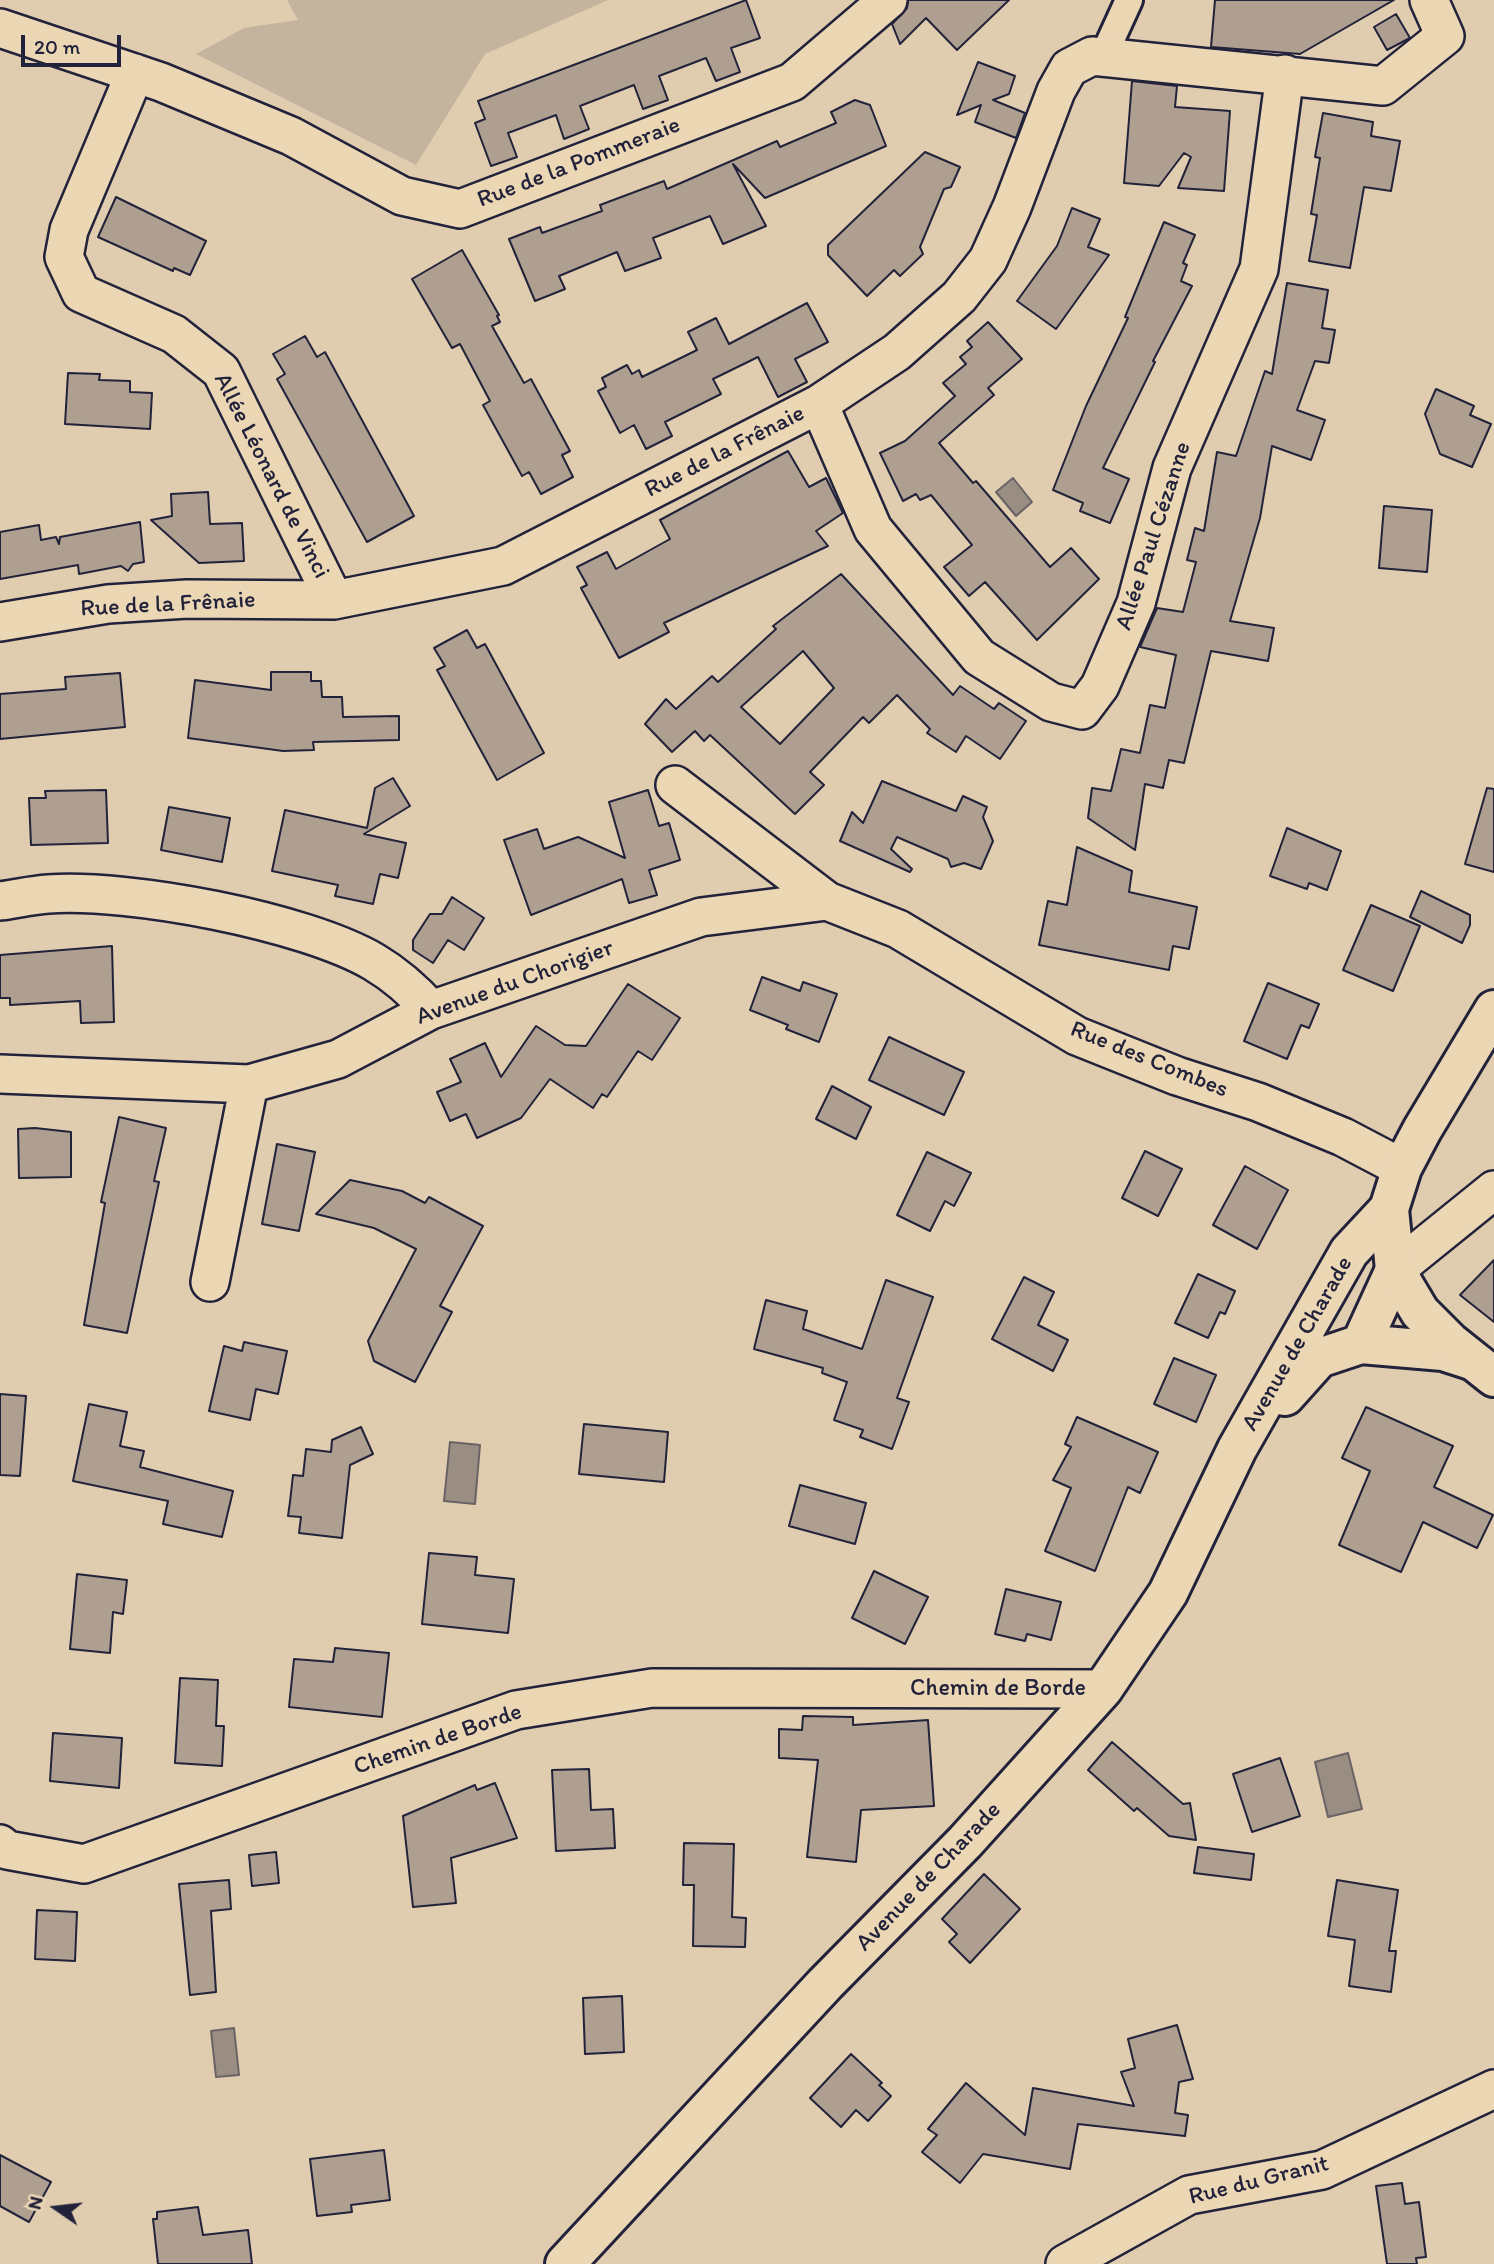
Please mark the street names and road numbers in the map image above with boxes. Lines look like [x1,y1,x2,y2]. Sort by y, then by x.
street label: Rue de la Pommeraie [474,111,684,215]
street label: Allée Léonard de Vinci [207,368,335,584]
street label: Rue de la Frênaie [640,399,810,505]
street label: Allée Paul Cézanne [1110,438,1198,634]
street label: Rue de la Frênaie [80,586,256,624]
street label: Avenue du Chorigier [413,934,617,1032]
street label: Rue des Combes [1066,1015,1232,1105]
street label: Avenue de Charade [1236,1252,1360,1436]
street label: Chemin de Borde [910,1675,1086,1703]
street label: Chemin de Borde [350,1698,526,1782]
street label: Avenue de Charade [850,1796,1008,1958]
street label: Rue du Granit [1186,2150,1332,2212]

